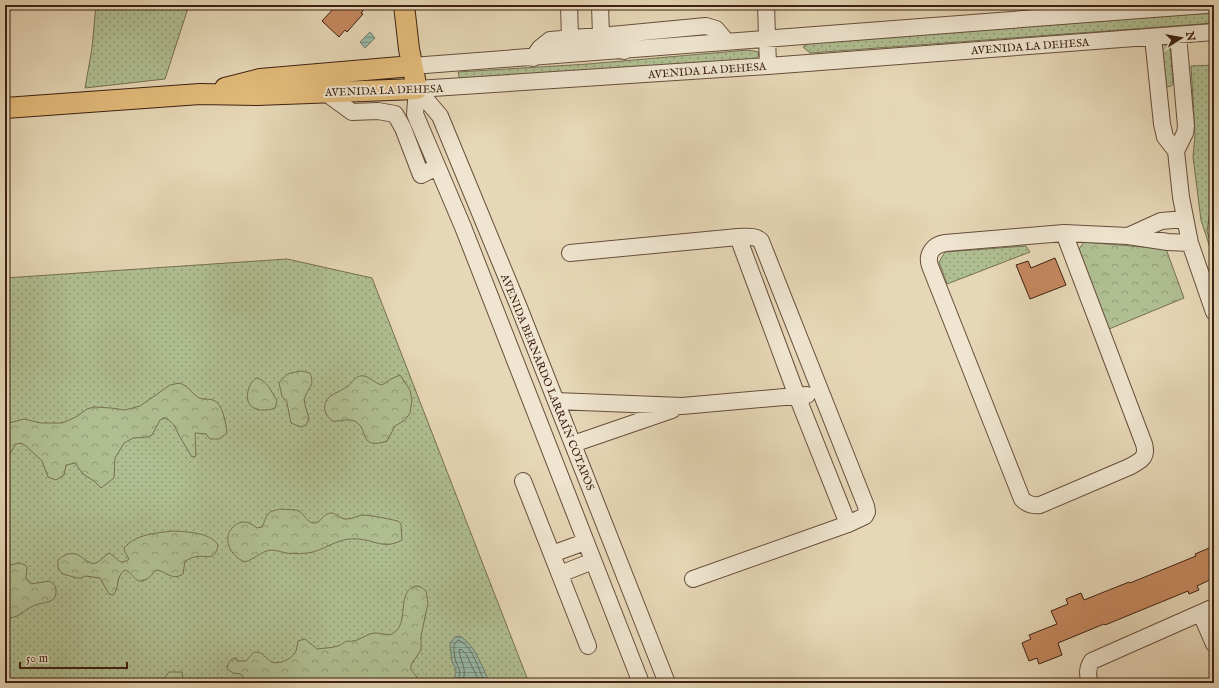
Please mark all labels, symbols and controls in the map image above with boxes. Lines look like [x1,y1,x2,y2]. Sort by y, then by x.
north arrow [1161,18,1201,58]
text: N [1182,29,1198,43]
street label: AVENIDA LA DEHESA [969,36,1090,58]
street label: AVENIDA LA DEHESA [646,60,767,82]
street label: AVENIDA LA DEHESA [324,82,444,100]
street label: AVENIDA BERNARDO LARRAÍN COTAPOS [497,271,597,493]
scale bar [20,644,127,670]
text: 50 m [26,651,48,666]

